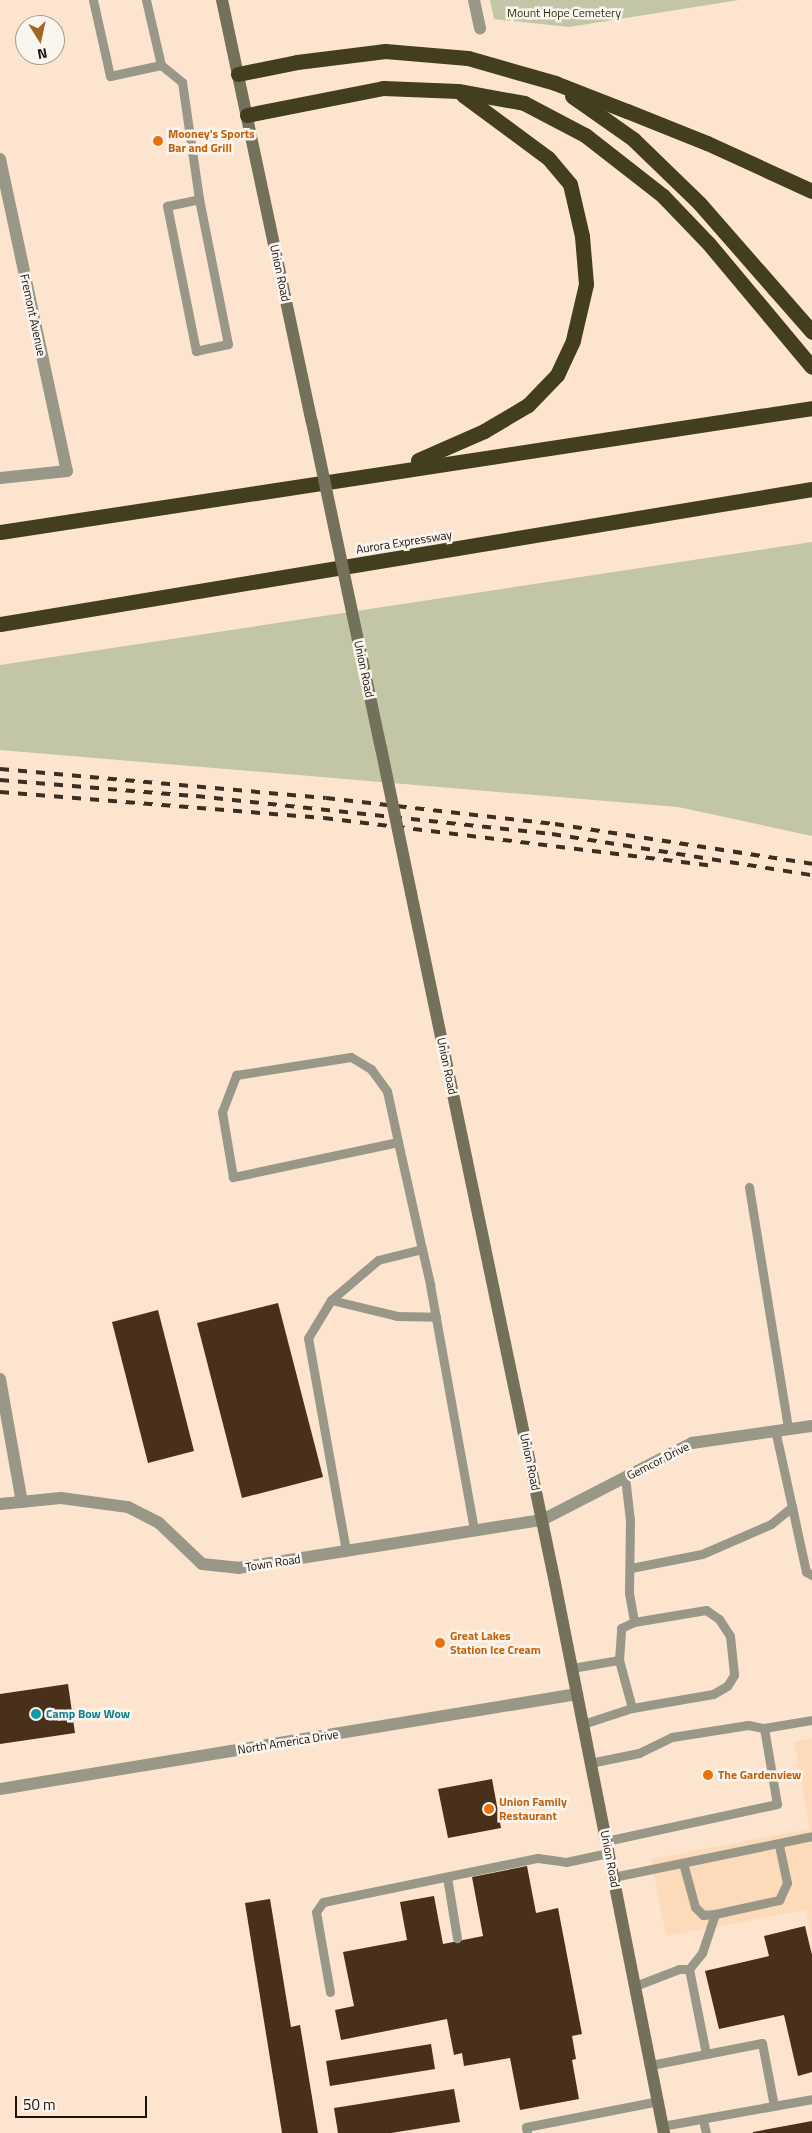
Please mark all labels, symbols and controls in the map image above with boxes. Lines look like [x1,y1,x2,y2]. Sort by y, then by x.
park label: Mount Hope Cemetery [507,6,621,20]
north arrow [15,15,65,65]
text: N [36,43,49,65]
place label: Mooney's Sports Bar and Grill [168,127,255,155]
marker: Mooney's Sports Bar and Grill [152,135,164,147]
street label: Union Road [267,243,293,303]
street label: Fremont Avenue [17,273,49,357]
street label: Aurora Expressway [355,527,453,557]
street label: Union Road [351,639,377,699]
street label: Union Road [434,1036,460,1096]
street label: Union Road [517,1432,543,1492]
street label: Gemcor Drive [624,1439,692,1483]
street label: Town Road [244,1552,302,1574]
place label: Great Lakes Station Ice Cream [450,1629,541,1657]
marker: Great Lakes Station Ice Cream [434,1637,446,1649]
place label: Camp Bow Wow [46,1707,130,1721]
marker: Camp Bow Wow [30,1708,42,1720]
street label: North America Drive [237,1727,339,1757]
place label: The Gardenview [718,1768,801,1782]
marker: The Gardenview [702,1769,714,1781]
place label: Union Family Restaurant [499,1795,567,1823]
marker: Union Family Restaurant [483,1803,495,1815]
street label: Union Road [597,1829,623,1889]
scale bar [18,2086,150,2118]
text: 50 m [23,2093,56,2116]

